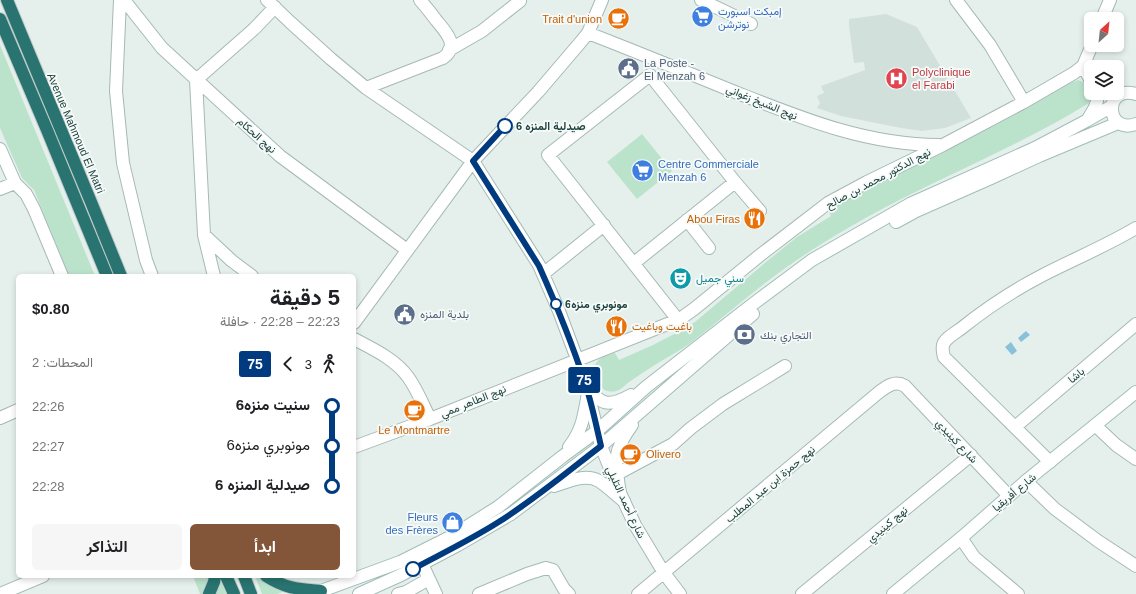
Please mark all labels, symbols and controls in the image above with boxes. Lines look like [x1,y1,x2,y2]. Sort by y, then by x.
supermarket icon: إمبكت اسبورت نوترشن [689,4,715,30]
place label: إمبكت اسبورت نوترشن [718,5,782,31]
cafe icon: Trait d'union [605,6,631,32]
north arrow [1084,12,1124,52]
map controls [1084,12,1124,100]
place label: Trait d'union [542,13,602,25]
public building icon: La Poste - El Menzah 6 [615,56,641,82]
place label: La Poste - El Menzah 6 [644,57,705,82]
button: layers [1084,60,1124,100]
hospital icon: Polyclinique el Farabi [883,65,909,91]
place label: Polyclinique el Farabi [912,66,971,91]
street label: Avenue Mahmoud El Matri [45,71,107,195]
street label: نهج الشيخ زغواني [723,82,799,125]
street label: نهج الحكام [234,115,279,157]
marker: صيدلية المنزه 6 [497,118,513,134]
place label: صيدلية المنزه 6 [516,120,586,133]
street label: نهج الدكتور محمد بن صالح [824,145,933,212]
supermarket icon: Centre Commerciale Menzah 6 [629,157,655,183]
place label: Centre Commerciale Menzah 6 [658,158,759,183]
restaurant icon: Abou Firas [742,206,768,232]
place label: Abou Firas [687,213,740,225]
theatre icon: سني جميل [668,265,694,291]
place label: سني جميل [696,272,744,288]
text: 5 دقيقة [270,285,340,310]
marker: مونوبري منزه6 [550,298,562,310]
place label: مونوبري منزه6 [565,298,628,313]
text: $0.80 [32,300,70,317]
public building icon: بلدية المنزه [391,301,417,327]
place label: بلدية المنزه [420,308,469,321]
restaurant icon: باغيت وباغيت [603,313,629,339]
text: 22:23 – 22:28 · حافلة [220,314,340,329]
place label: باغيت وباغيت [632,320,692,333]
bank icon: التجاري بنك [731,322,757,348]
place label: التجاري بنك [760,329,812,345]
icon: back [277,353,299,375]
icon: walk [318,353,340,375]
text: المحطات: 2 [32,355,93,370]
text: 75 [247,356,263,372]
text: 3 [305,357,312,372]
street label: باشا [1065,365,1087,386]
line badge: 75 [566,367,602,393]
text: 75 [576,372,592,388]
street label: نهج الطاهر ممي [438,382,509,423]
text: سنيت منزه6 [236,396,310,413]
cafe icon: Le Montmartre [401,397,427,423]
text: 22:26 [32,399,65,414]
street label: شارع كينيدي [931,417,980,468]
place label: Le Montmartre [378,424,450,436]
text: مونوبري منزه6 [226,436,310,453]
text: 22:27 [32,439,65,454]
cafe icon: Olivero [618,441,644,467]
street label: نهج حمزة ابن عبد المطلب [723,443,818,526]
place label: Olivero [646,448,681,460]
street label: شارع أحمد التليلي [600,464,648,542]
street label: شارع أفريقيا [990,470,1040,515]
text: صيدلية المنزه 6 [215,476,310,493]
text: 22:28 [32,479,65,494]
street label: نهج كينيدي [864,504,912,548]
shop icon: Fleurs des Frères [440,510,466,536]
place label: Fleurs des Frères [385,511,438,536]
button: التذاكر [32,524,182,570]
button: ابدأ [190,524,340,570]
unlabelled marker [405,561,421,577]

